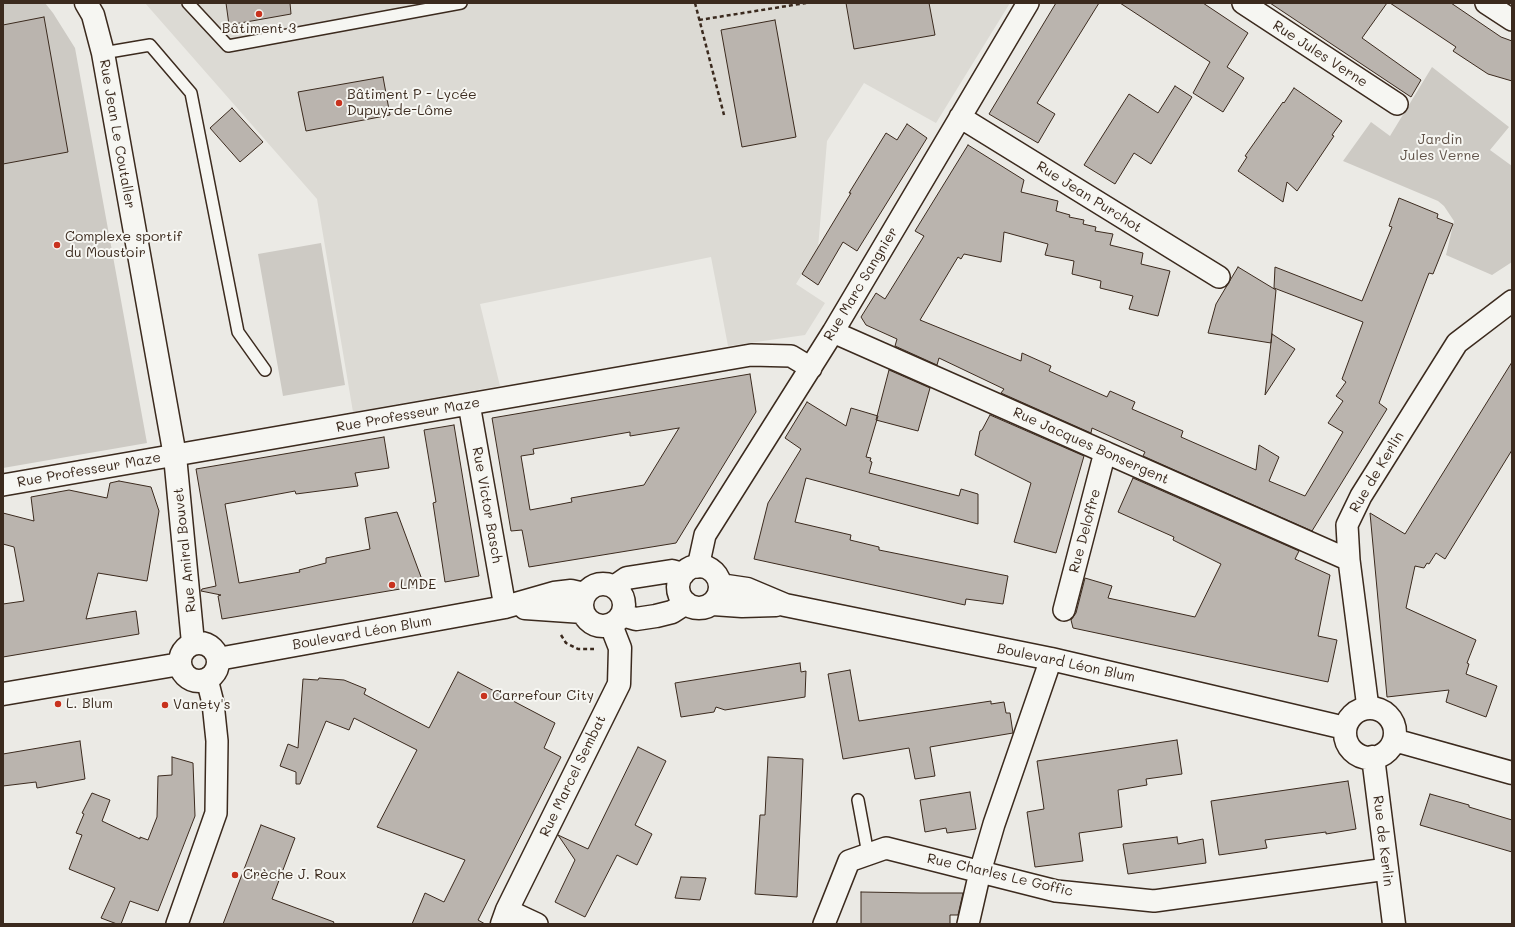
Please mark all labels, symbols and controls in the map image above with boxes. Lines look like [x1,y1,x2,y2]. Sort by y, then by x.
marker: Bâtiment 3 [254,9,264,19]
street label: Rue Jules Verne [1269,17,1371,91]
place label: Bâtiment 3 [222,21,296,37]
street label: Rue Jean Le Coutaller [96,58,138,210]
place label: Bâtiment P - Lycée Dupuy-de-Lôme [347,87,477,120]
marker: Bâtiment P - Lycée Dupuy-de-Lôme [334,98,344,108]
park label: Jardin Jules Verne [1400,132,1480,164]
street label: Rue Jean Purchot [1033,158,1145,236]
street label: Rue Marc Sangnier [820,224,902,344]
place label: Complexe sportif du Moustoir [65,229,182,262]
marker: Complexe sportif du Moustoir [52,240,62,250]
street label: Rue Professeur Maze [335,394,481,436]
street label: Rue Jacques Bonsergent [1010,404,1172,488]
street label: Rue de Kerlin [1346,428,1408,516]
street label: Rue Victor Basch [469,446,505,564]
street label: Rue Professeur Maze [16,449,162,491]
street label: Rue Amiral Bouvet [170,487,200,613]
street label: Rue Deloffre [1066,487,1104,575]
place label: LMDE [400,577,436,593]
marker: LMDE [387,580,397,590]
street label: Boulevard Léon Blum [291,612,433,654]
street label: Boulevard Léon Blum [995,640,1137,686]
place label: Carrefour City [492,688,594,704]
marker: Carrefour City [479,691,489,701]
place label: L. Blum [66,696,113,712]
place label: Vanety's [173,697,231,713]
marker: L. Blum [53,699,63,709]
marker: Vanety's [160,700,170,710]
street label: Rue Marcel Sembat [536,713,610,839]
street label: Rue de Kerlin [1369,795,1397,887]
street label: Rue Charles Le Goffic [925,850,1075,900]
place label: Crèche J. Roux [243,867,346,883]
marker: Crèche J. Roux [230,870,240,880]

